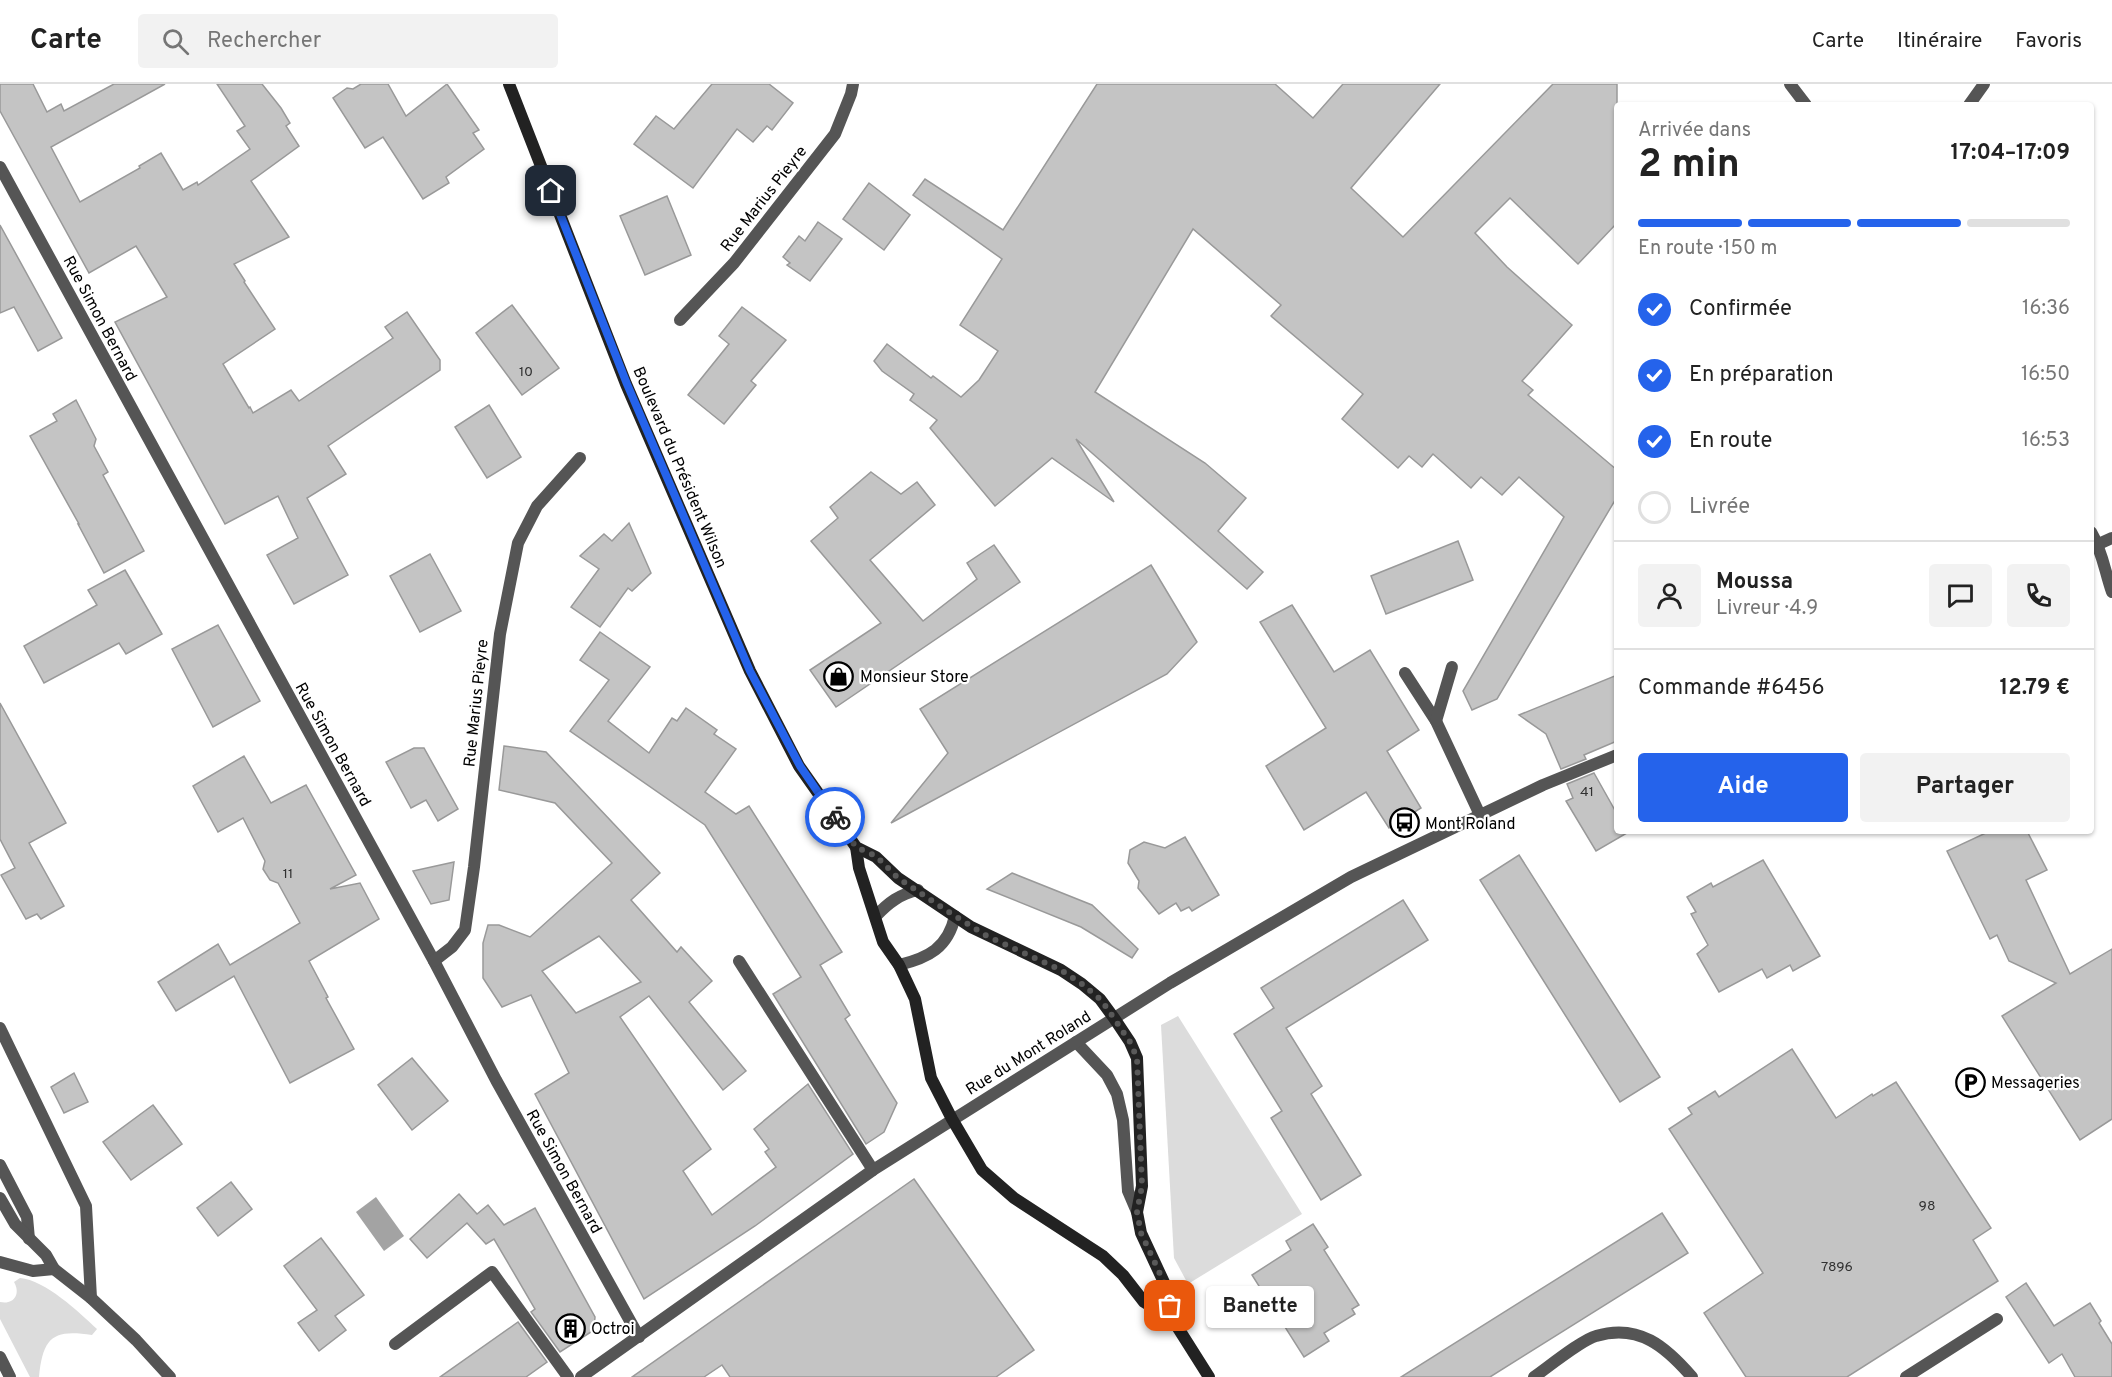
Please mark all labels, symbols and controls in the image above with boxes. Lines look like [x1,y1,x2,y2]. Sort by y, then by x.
search box [138,14,558,68]
text: Carte [30,23,102,59]
icon: search [159,25,192,58]
text: Rechercher [207,28,321,55]
text: Carte [1812,28,1864,55]
text: Itinéraire [1897,28,1982,55]
text: Favoris [2015,28,2082,55]
text: Arrivée dans [1638,118,1751,144]
text: 17:04–17:09 [1951,140,2070,167]
street label: Rue Marius Pieyre [717,142,812,256]
text: 2 min [1638,142,1740,191]
pin [525,165,576,216]
icon: home [534,174,567,207]
text: En route · 150 m [1638,236,1777,262]
street label: Rue Simon Bernard [58,253,141,385]
icon: check [1638,293,1671,326]
text: Confirmée [1689,296,1792,323]
text: 16:36 [2022,296,2070,322]
icon: check [1638,359,1671,392]
text: En préparation [1689,362,1834,389]
text: 16:50 [2021,362,2070,388]
house number: 10 [519,364,533,381]
street label: Boulevard du Président Wilson [628,364,731,572]
icon: check [1638,425,1671,458]
text: En route [1689,428,1772,455]
text: 16:53 [2022,428,2070,454]
text: Livrée [1689,494,1750,521]
button: person [1638,564,1701,627]
button: chat [1929,564,1992,627]
button: phone [2007,564,2070,627]
text: Moussa [1716,569,1793,596]
text: Livreur · 4.9 [1716,596,1818,622]
street label: Rue Marius Pieyre [460,638,494,768]
shop icon: Monsieur Store [823,660,855,692]
place label: Monsieur Store [860,668,969,688]
text: Commande #6456 [1638,675,1825,702]
text: 12.79 € [1999,675,2070,702]
street label: Rue Simon Bernard [290,679,375,811]
button: Aide [1638,753,1848,822]
button: Partager [1860,753,2070,822]
house number: 41 [1580,784,1594,801]
courier [805,787,865,847]
icon: bike [819,801,852,834]
bus stop icon: Mont Roland [1388,807,1420,839]
place label: Mont Roland [1425,815,1516,835]
house number: 11 [283,866,293,883]
street label: Rue du Mont Roland [963,1007,1095,1100]
parking icon: Messageries [1954,1066,1986,1098]
place label: Messageries [1991,1074,2080,1094]
street label: Rue Simon Bernard [521,1106,606,1238]
house number: 98 [1919,1198,1935,1215]
house number: 7896 [1821,1259,1853,1276]
pin [1144,1280,1195,1331]
callout: Banette [1206,1285,1314,1327]
icon: bag [1153,1289,1186,1322]
text: Banette [1222,1294,1298,1320]
building icon: Octroi [554,1312,586,1344]
place label: Octroi [591,1320,635,1340]

